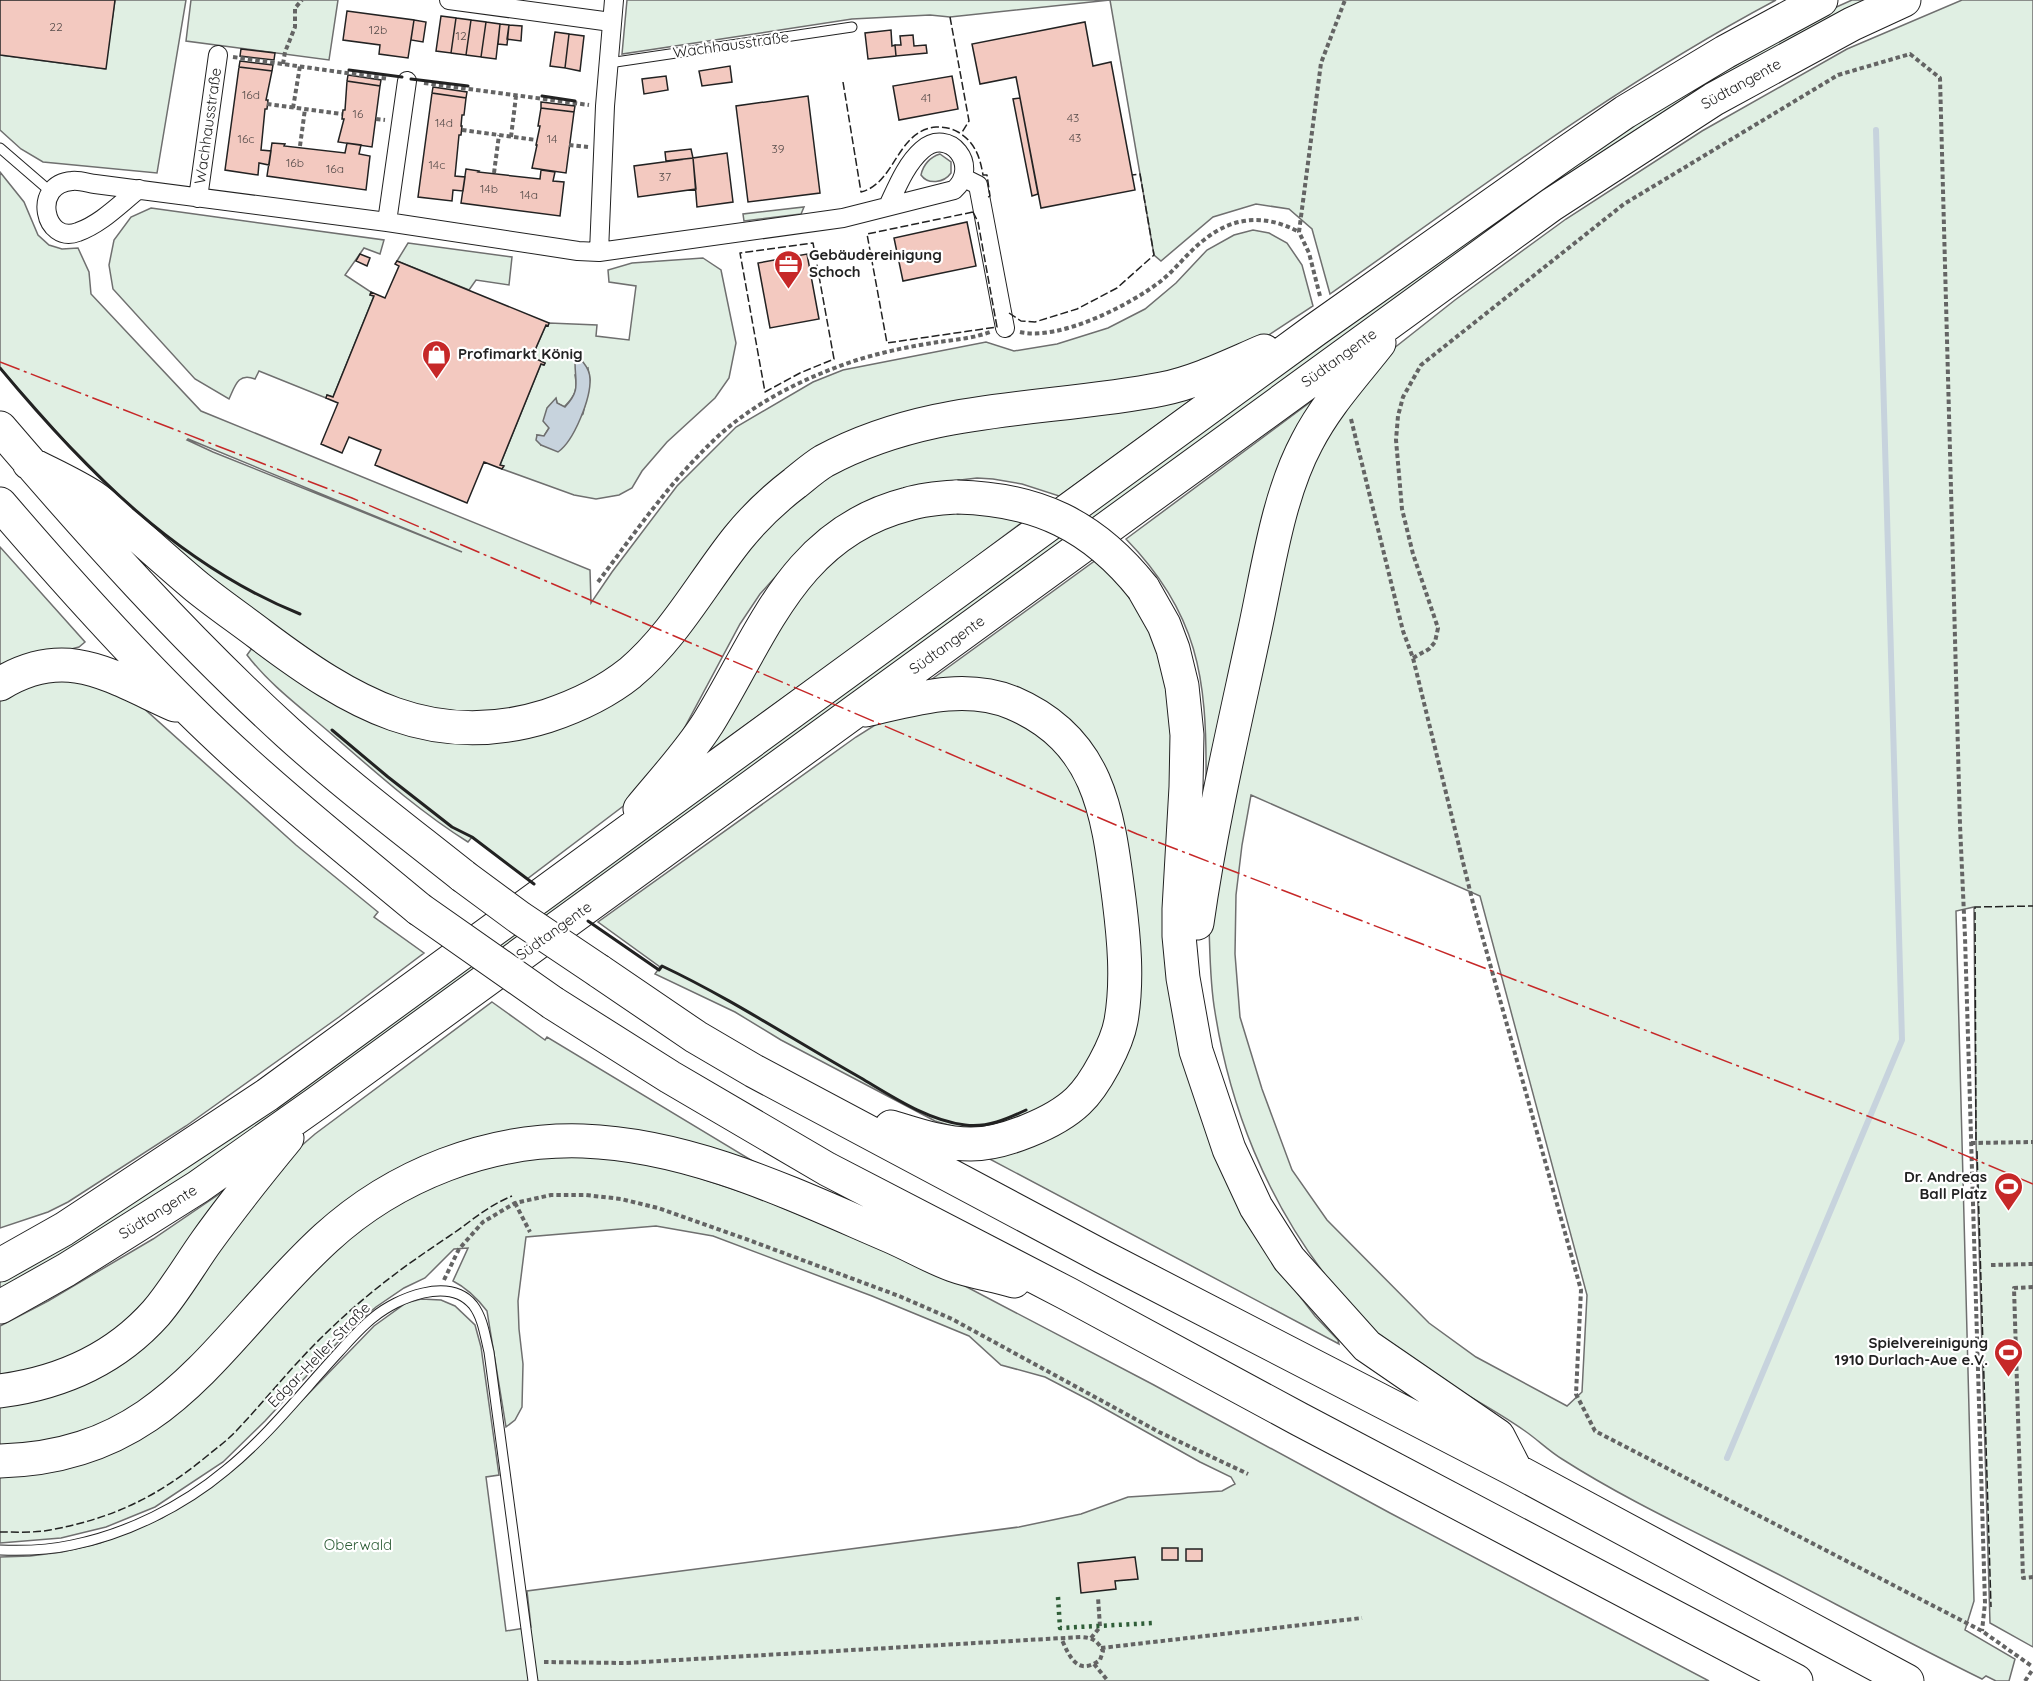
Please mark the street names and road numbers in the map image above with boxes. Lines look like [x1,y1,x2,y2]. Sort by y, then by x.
street label: Wachhausstraße [672,27,790,62]
street label: Südtangente [1697,54,1784,113]
street label: Wachhausstraße [190,67,225,185]
street label: Südtangente [1297,324,1380,391]
street label: Südtangente [905,611,988,678]
street label: Südtangente [512,897,595,964]
street label: Südtangente [115,1180,200,1243]
street label: Edgar-Heller-Straße [263,1298,374,1411]

